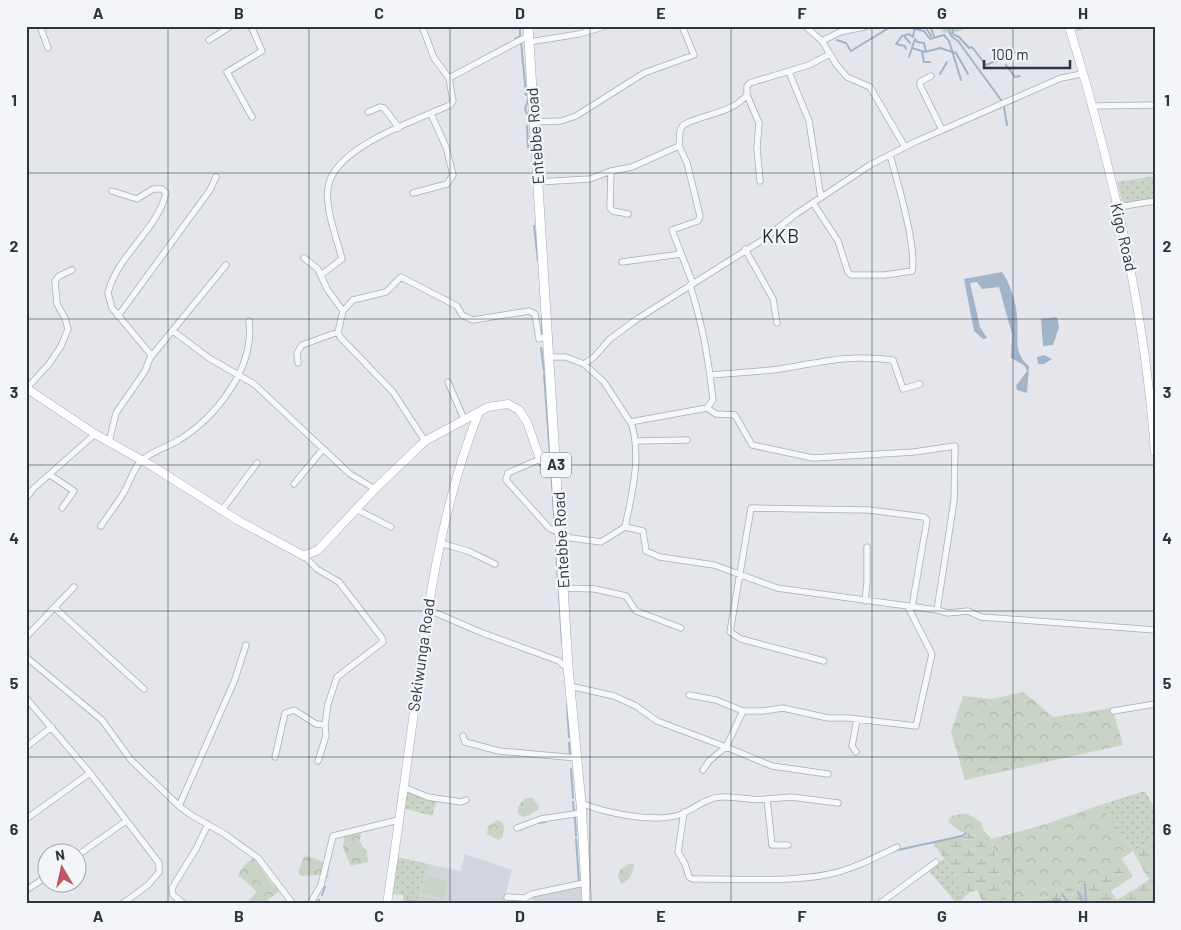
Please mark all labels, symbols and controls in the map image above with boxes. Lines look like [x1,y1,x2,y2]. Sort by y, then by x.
text: A [93,3,104,22]
text: B [234,3,244,22]
text: C [374,3,384,22]
text: D [515,3,525,22]
text: E [656,3,666,22]
text: F [798,3,807,22]
text: G [937,3,947,22]
text: H [1078,3,1088,22]
scale bar [984,38,1070,70]
text: 100 m [991,45,1029,63]
street label: Entebbe Road [522,87,547,185]
text: 1 [11,90,17,109]
text: 1 [1164,90,1170,109]
street label: Kigo Road [1107,201,1142,273]
district label: KKB [762,224,800,247]
text: 2 [10,236,19,255]
text: 2 [1163,236,1172,255]
text: 3 [10,382,18,401]
text: 3 [1163,382,1171,401]
road number: A3 [541,452,571,478]
street label: Entebbe Road [548,491,573,589]
text: 4 [9,528,19,547]
text: 4 [1162,528,1172,547]
street label: Sekiwunga Road [403,597,438,713]
text: 5 [10,673,19,692]
text: 5 [1163,673,1172,692]
text: 6 [10,819,19,838]
text: 6 [1163,819,1172,838]
north arrow [38,842,88,892]
text: N [54,846,66,864]
text: A [93,906,104,925]
text: B [234,906,244,925]
text: C [374,906,384,925]
text: D [515,906,525,925]
text: E [656,906,666,925]
text: F [798,906,807,925]
text: G [937,906,947,925]
text: H [1078,906,1088,925]

